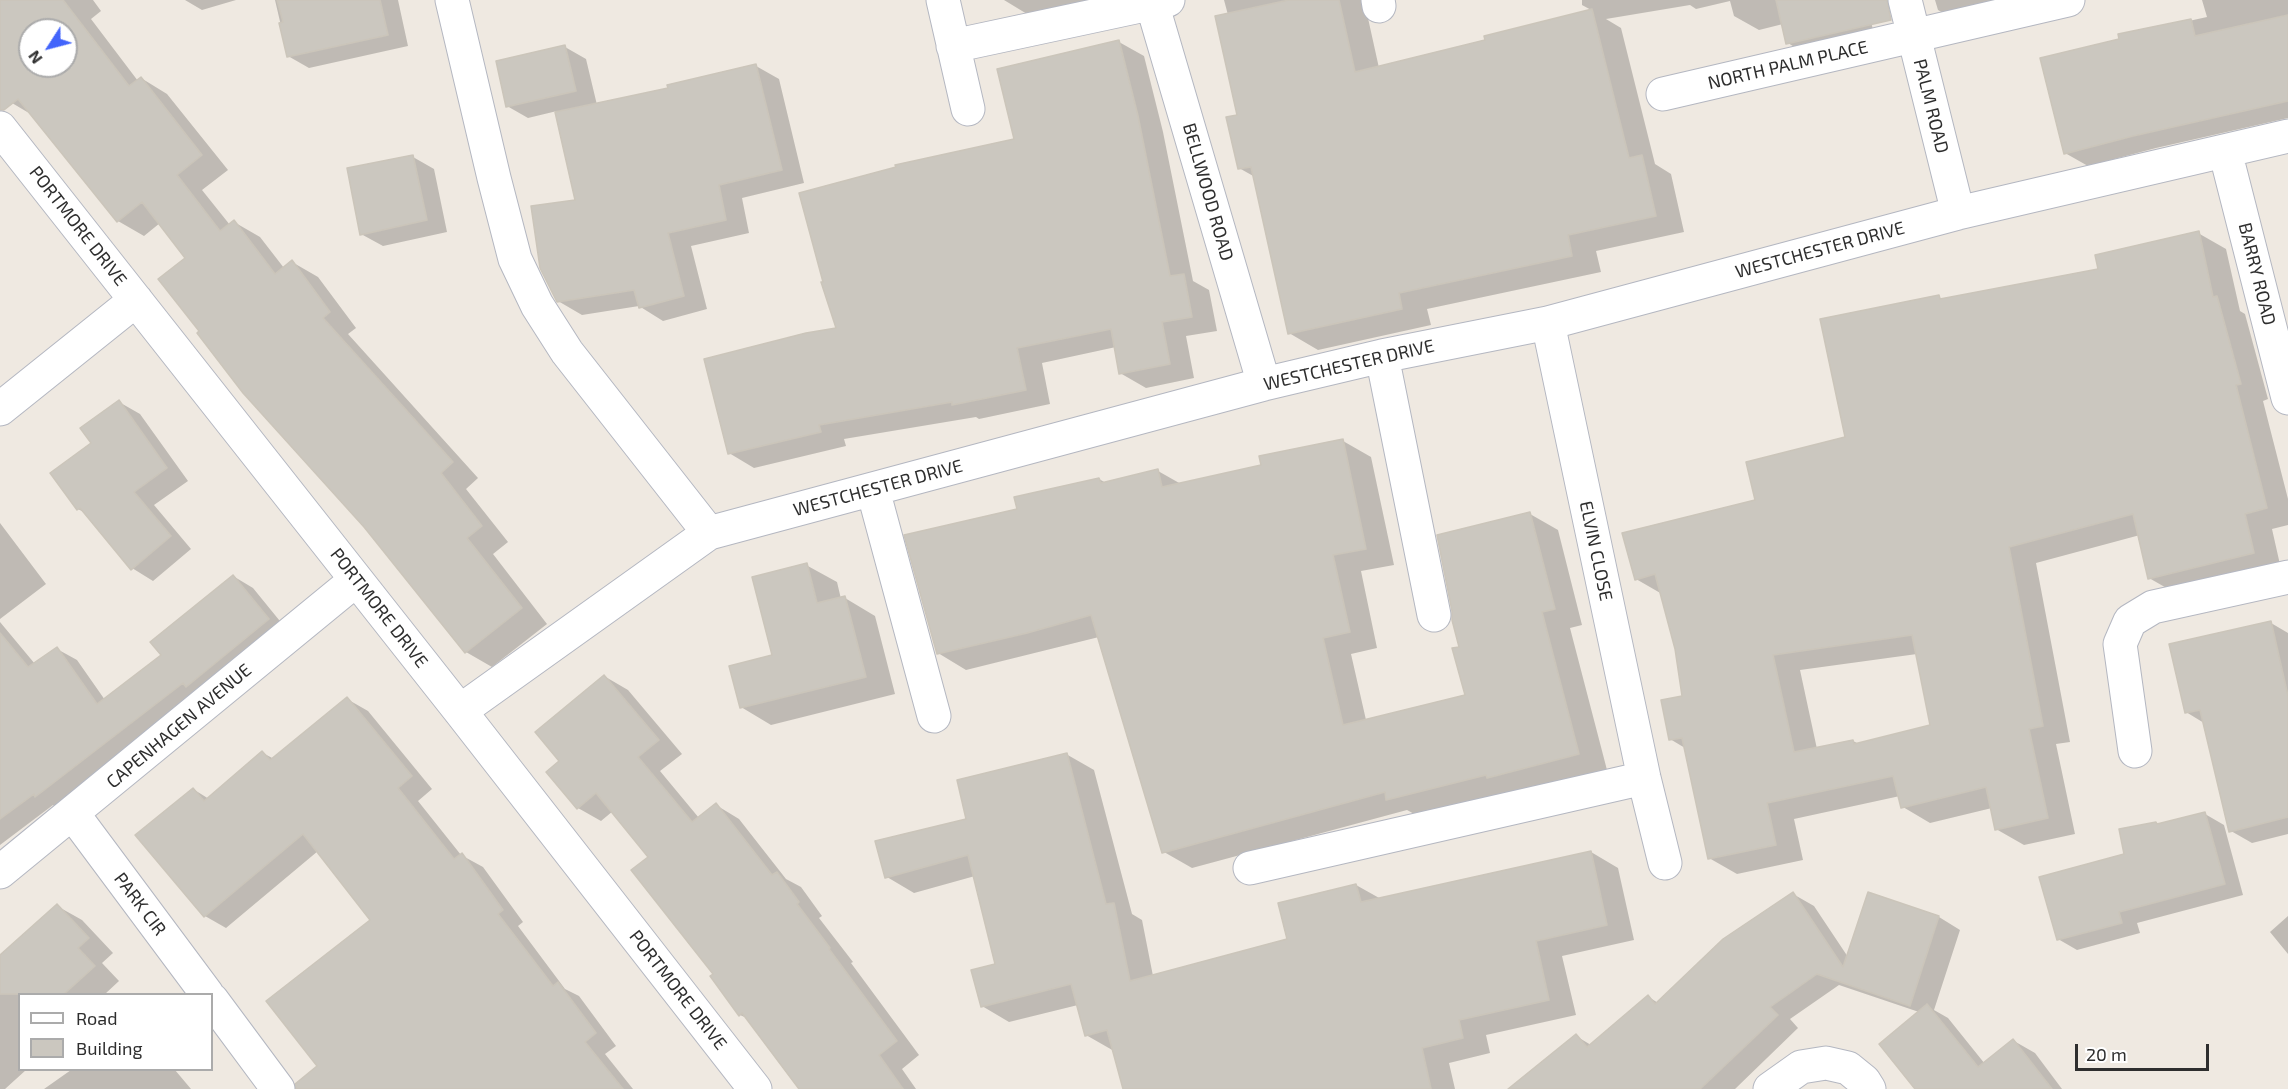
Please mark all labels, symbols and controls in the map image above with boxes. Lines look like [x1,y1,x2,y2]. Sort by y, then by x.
north arrow [18,18,78,78]
street label: NORTH PALM PLACE [1706,36,1870,94]
text: N [24,47,46,68]
street label: PALM ROAD [1909,57,1953,155]
street label: BELLWOOD ROAD [1178,121,1238,263]
street label: PORTMORE DRIVE [25,162,131,290]
street label: WESTCHESTER DRIVE [1733,217,1907,283]
street label: BARRY ROAD [2234,220,2280,328]
street label: WESTCHESTER DRIVE [1262,335,1436,395]
street label: WESTCHESTER DRIVE [791,455,965,521]
street label: ELVIN CLOSE [1575,499,1617,603]
street label: PORTMORE DRIVE [326,544,432,672]
street label: CAPENHAGEN AVENUE [102,659,256,793]
street label: PARK CIR [109,868,171,940]
street label: PORTMORE DRIVE [625,926,731,1054]
legend [18,993,213,1071]
text: Road [76,1007,117,1029]
scale bar [2078,1032,2212,1070]
text: Building [76,1037,143,1059]
text: 20 m [2086,1043,2127,1065]

